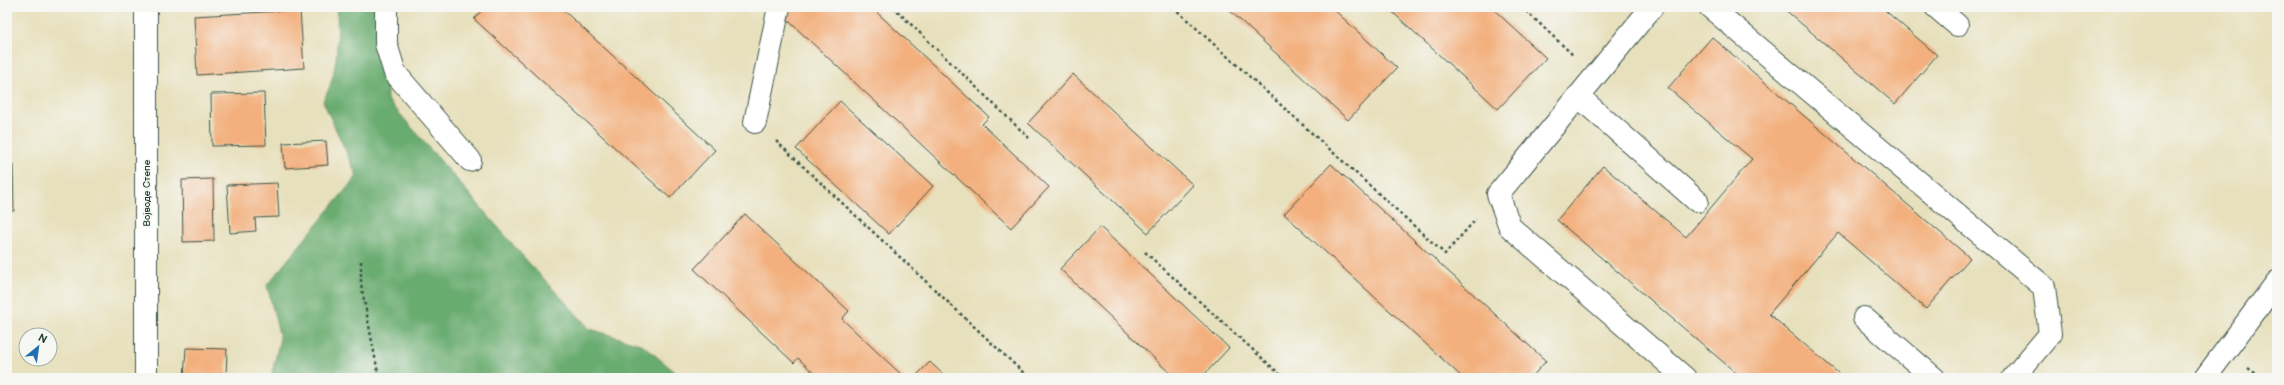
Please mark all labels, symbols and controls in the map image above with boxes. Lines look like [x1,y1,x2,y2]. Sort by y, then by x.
street label: Војводе Степе [141,159,153,226]
north arrow [18,327,58,367]
text: N [36,331,49,346]

